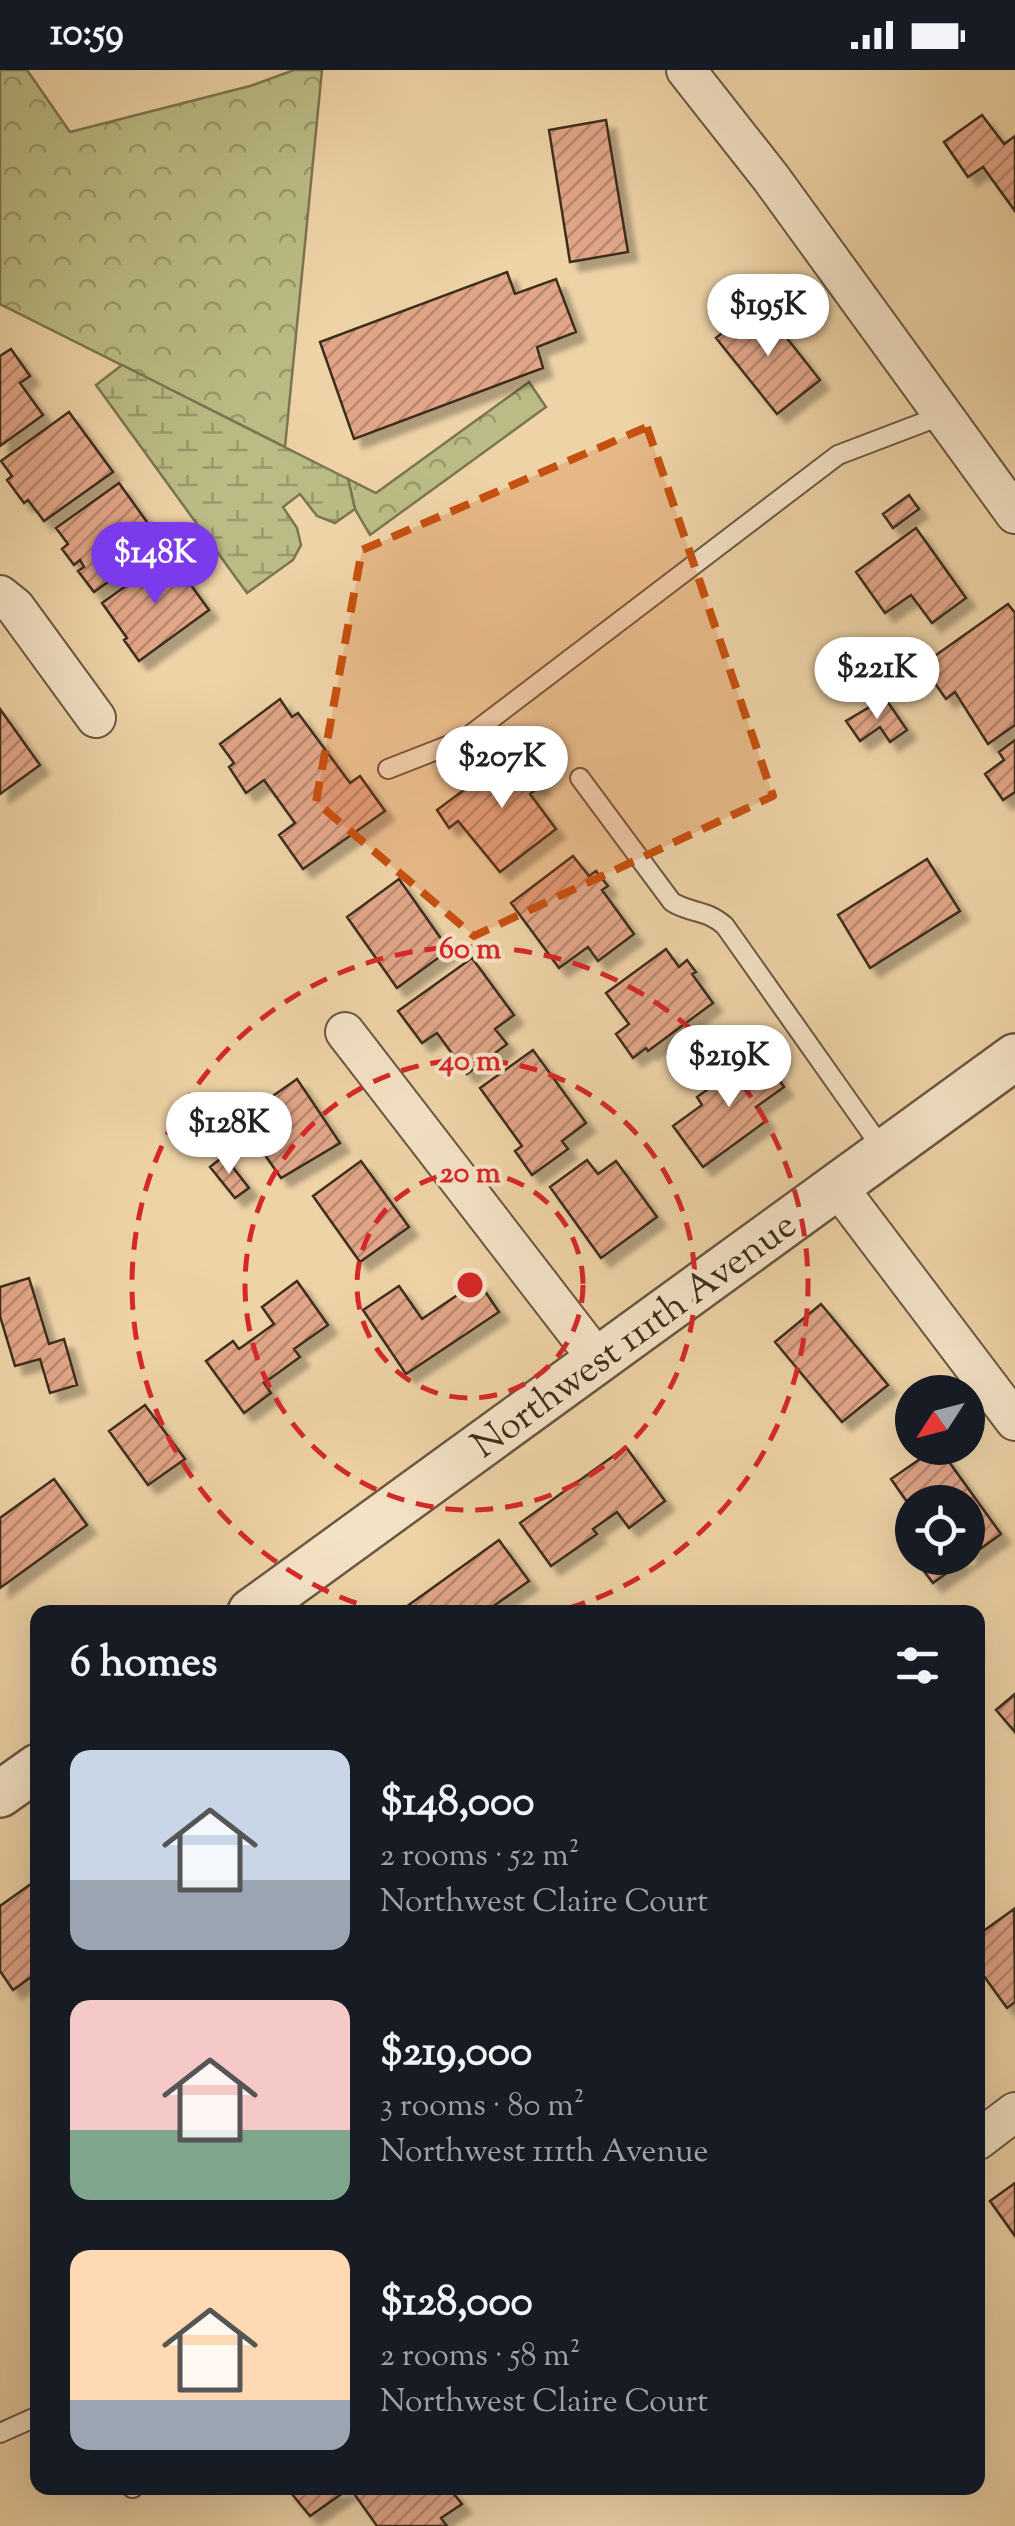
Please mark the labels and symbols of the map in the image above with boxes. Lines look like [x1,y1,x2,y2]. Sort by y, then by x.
pin: $195K [698,274,838,359]
pin: $148K [85,522,225,607]
pin: $221K [807,637,947,722]
pin: $207K [432,726,572,811]
text: 60 m [439,929,501,972]
pin: $219K [659,1025,799,1110]
text: 40 m [438,1041,501,1084]
pin: $128K [159,1092,299,1177]
text: 20 m [439,1153,501,1196]
street label: Northwest 111th Avenue [462,1201,809,1474]
centre of rings [452,1267,488,1303]
north arrow [895,1375,985,1465]

